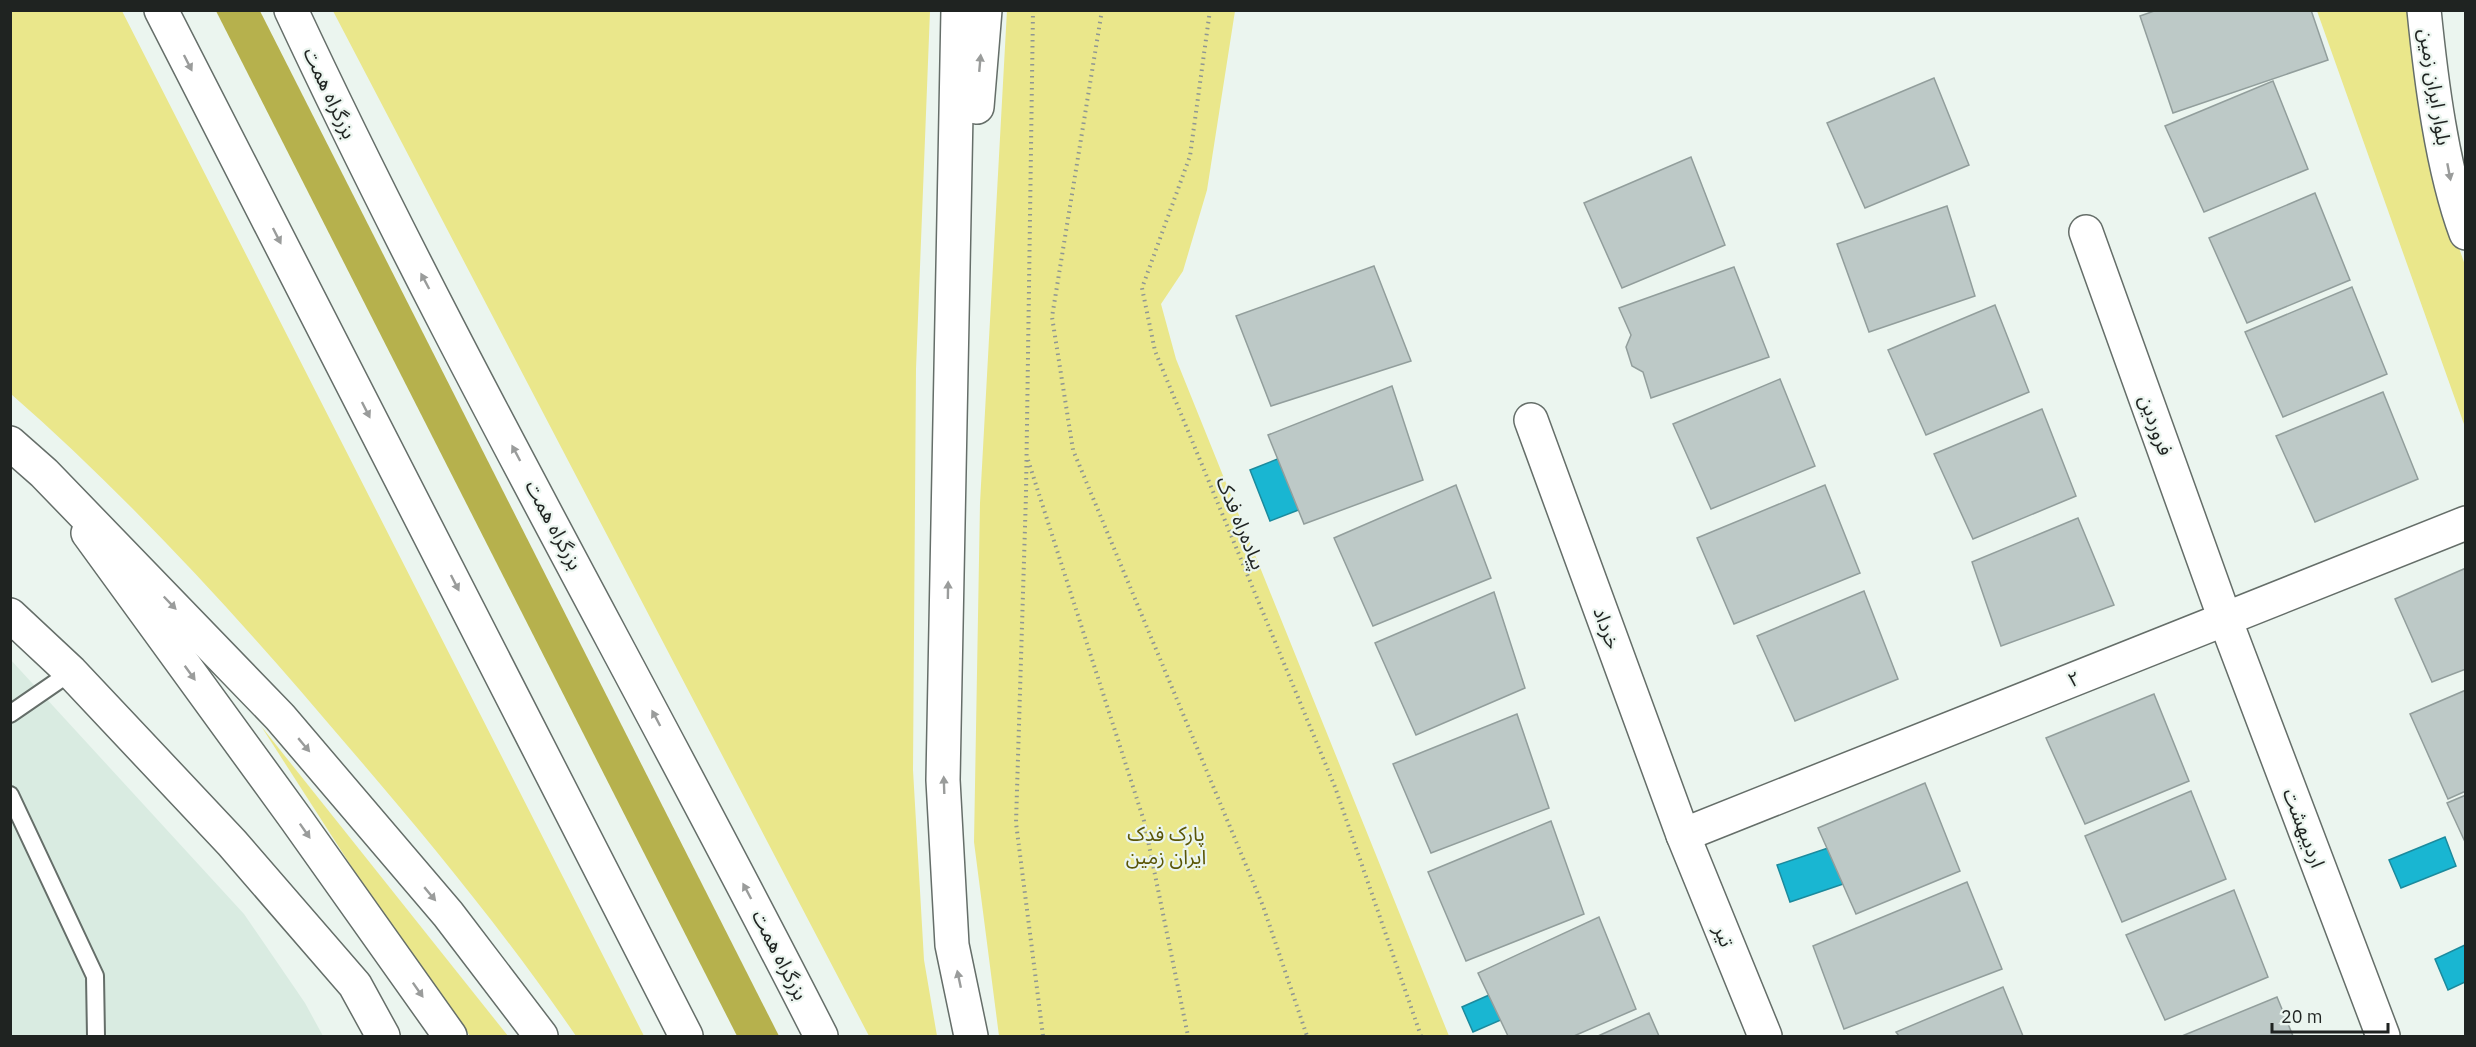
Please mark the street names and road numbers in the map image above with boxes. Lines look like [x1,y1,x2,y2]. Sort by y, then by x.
street label: بلوار ایران زمین [2413,26,2458,147]
street label: بزرگراه همت [298,43,363,143]
street label: فروردین [2133,391,2180,459]
street label: پیاده‌راه فدک [1210,472,1272,574]
street label: بزرگراه همت [520,475,589,574]
street label: خرداد [1587,603,1628,653]
street label: ۲ [2063,664,2084,693]
street label: اردیبهشت [2277,784,2332,871]
street label: بزرگراه همت [746,905,815,1005]
street label: تیر [1708,920,1741,951]

